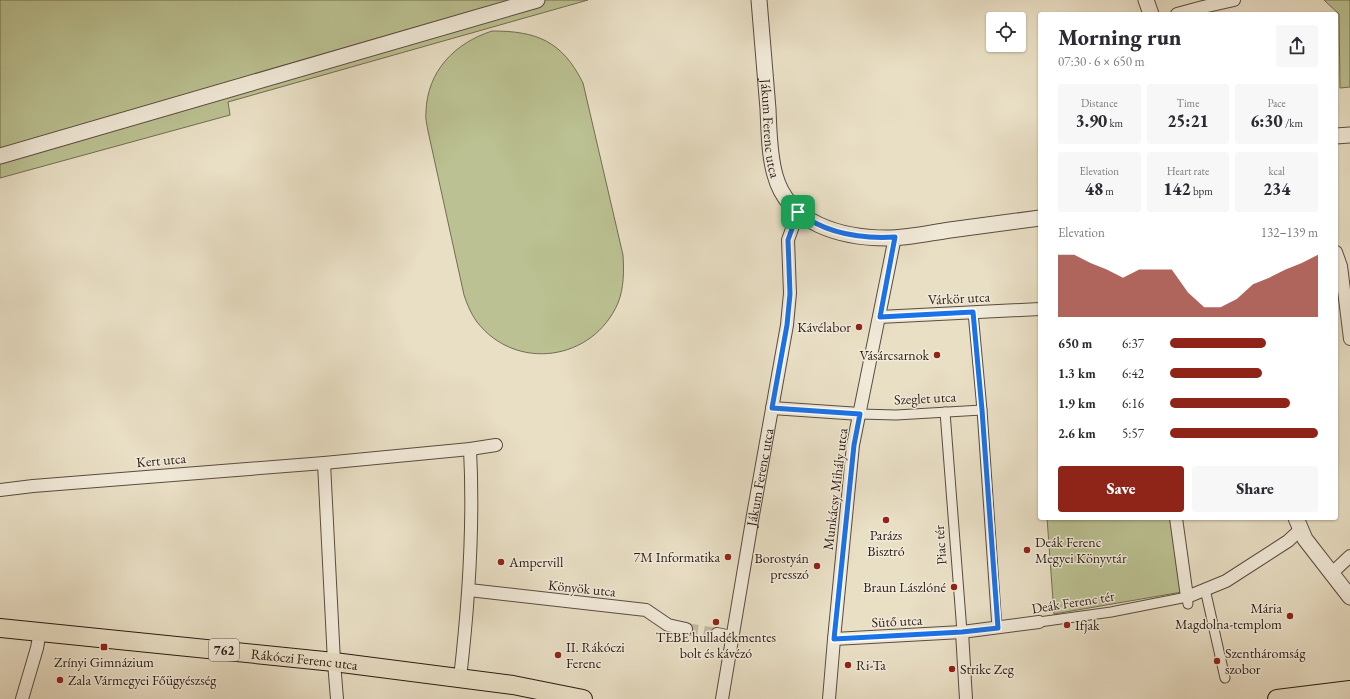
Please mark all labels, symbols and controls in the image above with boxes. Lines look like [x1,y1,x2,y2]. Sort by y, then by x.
map controls [986,12,1026,52]
button: locate [986,12,1026,52]
text: Morning run [1058,23,1182,52]
button: share [1276,25,1318,67]
text: 07:30 · 6 × 650 m [1058,53,1145,70]
street label: Jákum Ferenc utca [756,77,785,180]
text: Distance [1081,96,1118,110]
text: Time [1177,96,1199,110]
text: Pace [1267,96,1286,110]
text: 3.90 [1075,110,1107,132]
text: 25:21 [1167,110,1209,132]
text: 6:30 [1250,110,1283,132]
text: km [1107,116,1123,130]
text: /km [1283,116,1303,130]
text: Elevation [1080,164,1119,178]
text: Heart rate [1167,164,1209,178]
text: kcal [1268,164,1285,178]
text: 48 [1085,178,1103,200]
text: 142 [1163,178,1191,200]
text: 234 [1263,178,1290,200]
text: m [1103,184,1114,198]
text: bpm [1191,184,1213,198]
pin [781,195,815,229]
icon: arrive [787,201,809,223]
text: Elevation [1058,224,1105,241]
text: 132–139 m [1261,224,1318,241]
street label: Várkör utca [928,287,991,309]
place label: Kávélabor [797,318,851,336]
marker: Kávélabor [854,322,864,332]
text: 650 m [1058,335,1092,352]
text: 6:37 [1122,335,1144,352]
place label: Vásárcsarnok [859,346,929,364]
marker: Vásárcsarnok [932,350,942,360]
text: 1.3 km [1058,365,1096,382]
text: 6:42 [1122,365,1144,382]
street label: Szeglet utca [893,387,957,409]
text: 1.9 km [1058,395,1096,412]
text: 6:16 [1122,395,1144,412]
text: 2.6 km [1058,425,1096,442]
text: 5:57 [1122,425,1144,442]
street label: Jákum Ferenc utca [742,426,777,529]
street label: Munkácsy Mihály utca [819,427,851,551]
street label: Kert utca [135,449,187,471]
button: Save [1058,466,1184,512]
button: Share [1192,466,1318,512]
marker: Parázs Bisztró [881,515,891,525]
street label: Piac tér [930,524,950,565]
place label: Parázs Bisztró [867,526,905,560]
place label: Deák Ferenc Megyei Könyvtár [1035,533,1127,567]
marker: Deák Ferenc Megyei Könyvtár [1022,545,1032,555]
place label: 7M Informatika [634,548,720,566]
place label: Borostyán presszó [754,549,810,583]
marker: 7M Informatika [723,552,733,562]
place label: Ampervill [508,553,564,571]
marker: Ampervill [496,557,506,567]
marker: Borostyán presszó [812,561,822,571]
street label: Könyök utca [547,575,617,601]
place label: Braun Lászlóné [863,578,947,596]
marker: Braun Lászlóné [949,582,959,592]
street label: Deák Ferenc tér [1030,587,1116,617]
place label: Mária Magdolna-templom [1175,599,1282,633]
street label: Sütő utca [871,611,923,631]
marker: Mária Magdolna-templom [1285,611,1295,621]
place label: Ifjak [1075,616,1100,634]
marker: TEBE hulladékmentes bolt és kávézó [711,617,721,627]
marker: Ifjak [1062,620,1072,630]
place label: TEBE hulladékmentes bolt és kávézó [656,628,777,662]
place label: II. Rákóczi Ferenc [566,638,625,672]
road number: 762 [209,639,239,661]
marker: Zrínyi Gimnázium [99,642,109,652]
place label: Szentháromság szobor [1225,644,1306,678]
street label: Rákóczi Ferenc utca [250,645,359,674]
marker: II. Rákóczi Ferenc [553,650,563,660]
place label: Zrínyi Gimnázium [54,653,154,671]
place label: Ri-Ta [856,656,886,674]
marker: Szentháromság szobor [1212,656,1222,666]
marker: Ri-Ta [843,660,853,670]
place label: Strike Zeg [960,660,1015,678]
marker: Strike Zeg [947,664,957,674]
place label: Zala Vármegyei Főügyészség [68,671,217,689]
marker: Zala Vármegyei Főügyészség [55,675,65,685]

